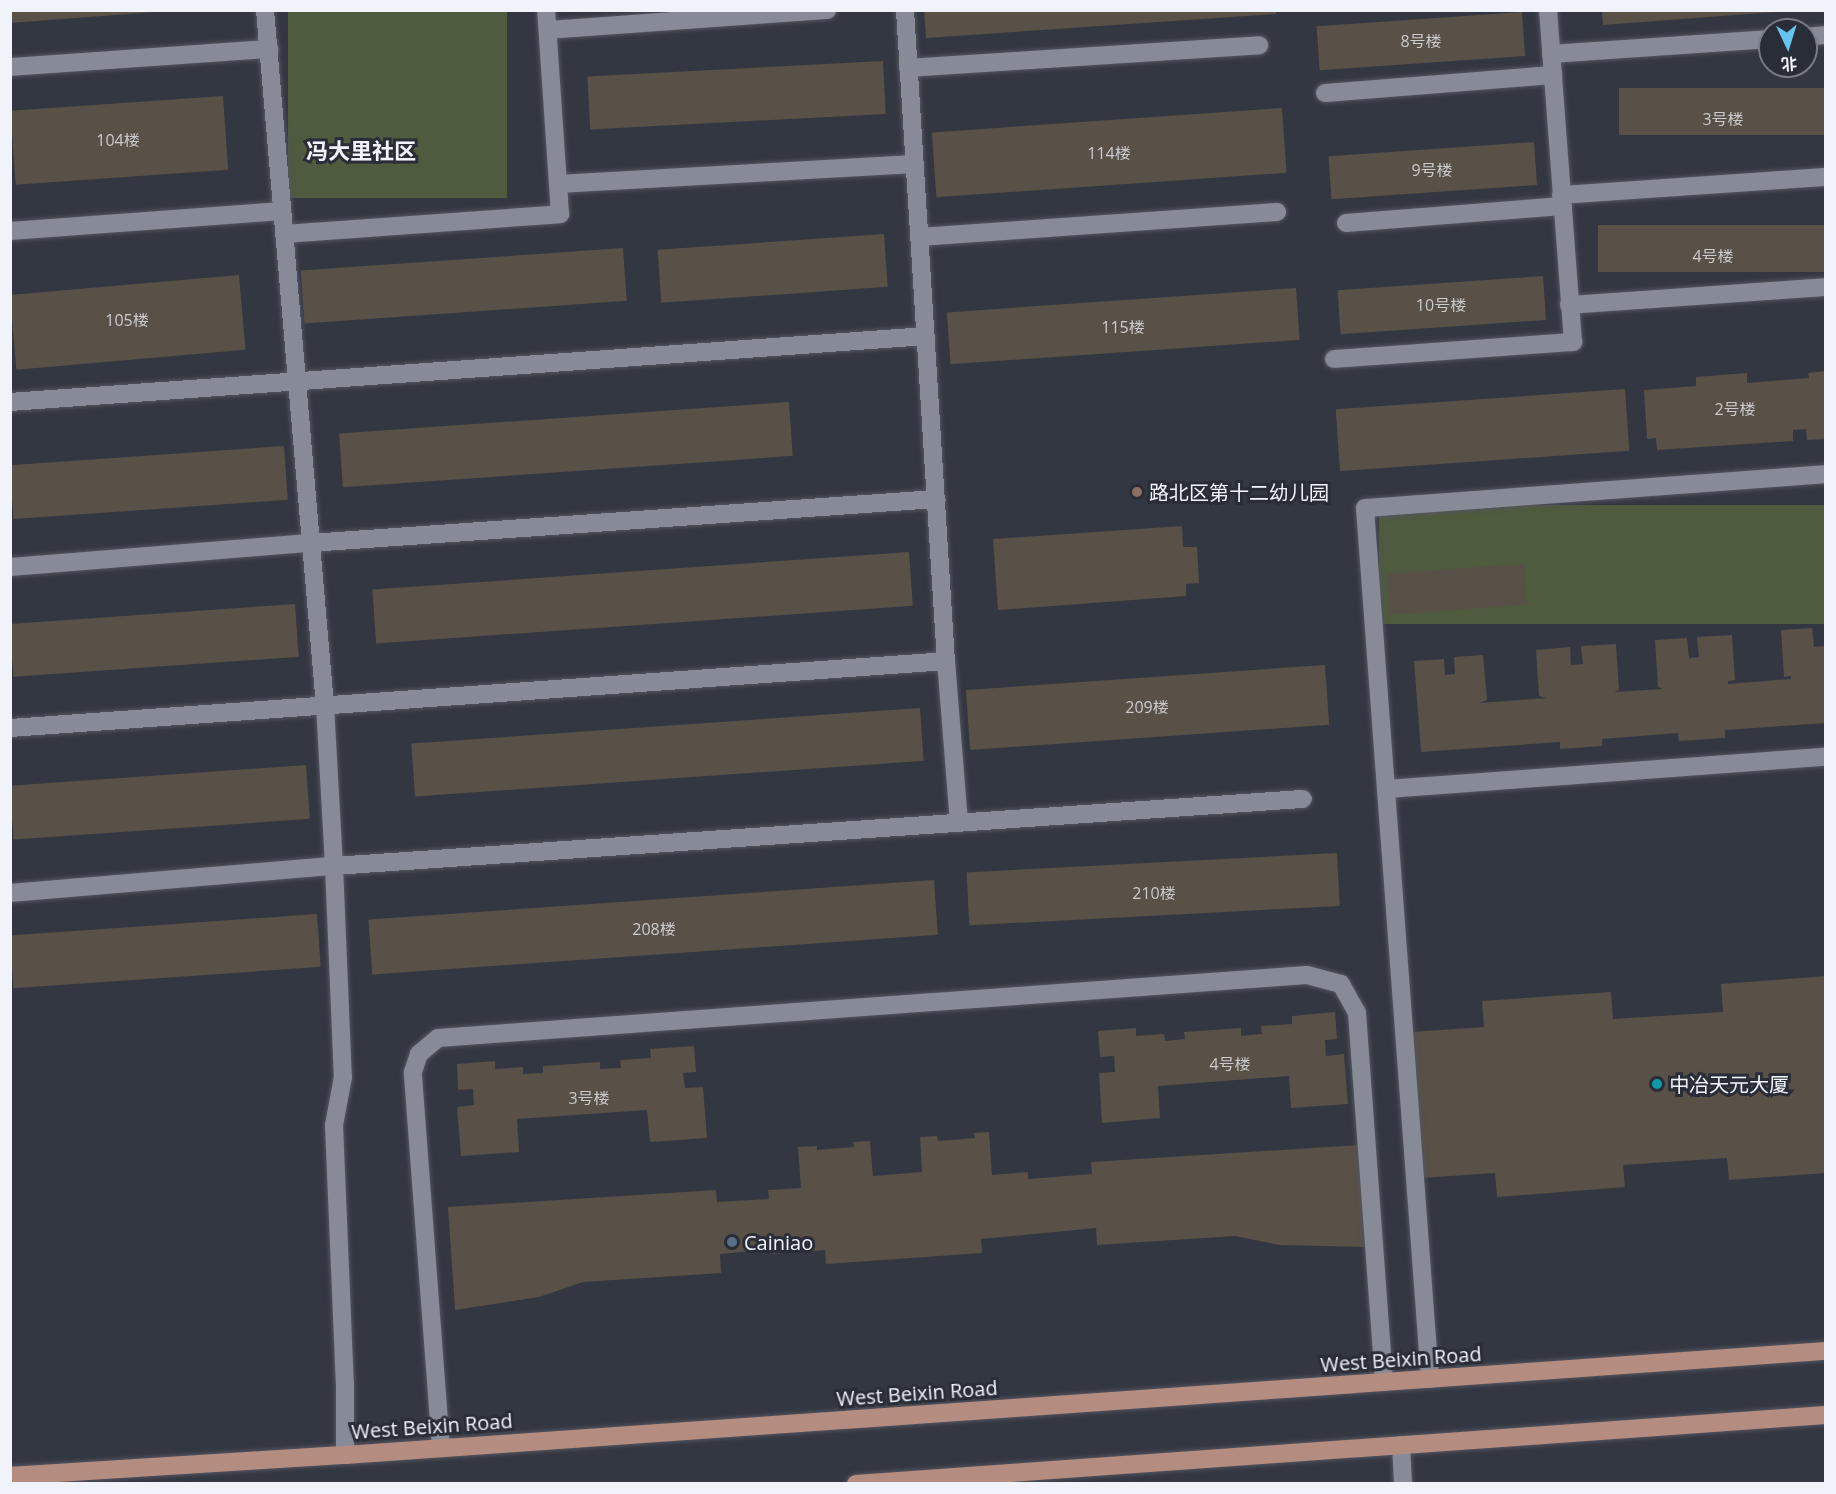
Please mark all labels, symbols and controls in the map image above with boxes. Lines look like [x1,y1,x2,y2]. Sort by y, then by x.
north arrow [1758,18,1818,78]
house number: 8号楼 [1400,31,1442,51]
text: 北 [1780,52,1798,75]
house number: 3号楼 [1702,109,1744,129]
house number: 104楼 [96,130,140,150]
district label: 冯大里社区 [306,138,416,164]
house number: 114楼 [1087,143,1131,163]
house number: 9号楼 [1411,160,1453,180]
house number: 4号楼 [1692,246,1734,266]
house number: 10号楼 [1416,295,1466,315]
house number: 105楼 [105,310,149,330]
house number: 115楼 [1101,317,1145,337]
house number: 2号楼 [1714,399,1756,419]
place label: 路北区第十二幼儿园 [1149,480,1329,504]
marker: 路北区第十二幼儿园 [1130,485,1144,499]
house number: 209楼 [1125,697,1169,717]
house number: 210楼 [1132,883,1176,903]
house number: 208楼 [632,919,676,939]
house number: 4号楼 [1209,1054,1251,1074]
place label: 中冶天元大厦 [1669,1072,1789,1096]
marker: 中冶天元大厦 [1650,1077,1664,1091]
house number: 3号楼 [568,1088,610,1108]
place label: Cainiao [744,1230,813,1254]
marker: Cainiao [725,1235,739,1249]
street label: West Beixin Road [1320,1341,1482,1377]
street label: West Beixin Road [836,1375,998,1411]
street label: West Beixin Road [351,1408,513,1444]

